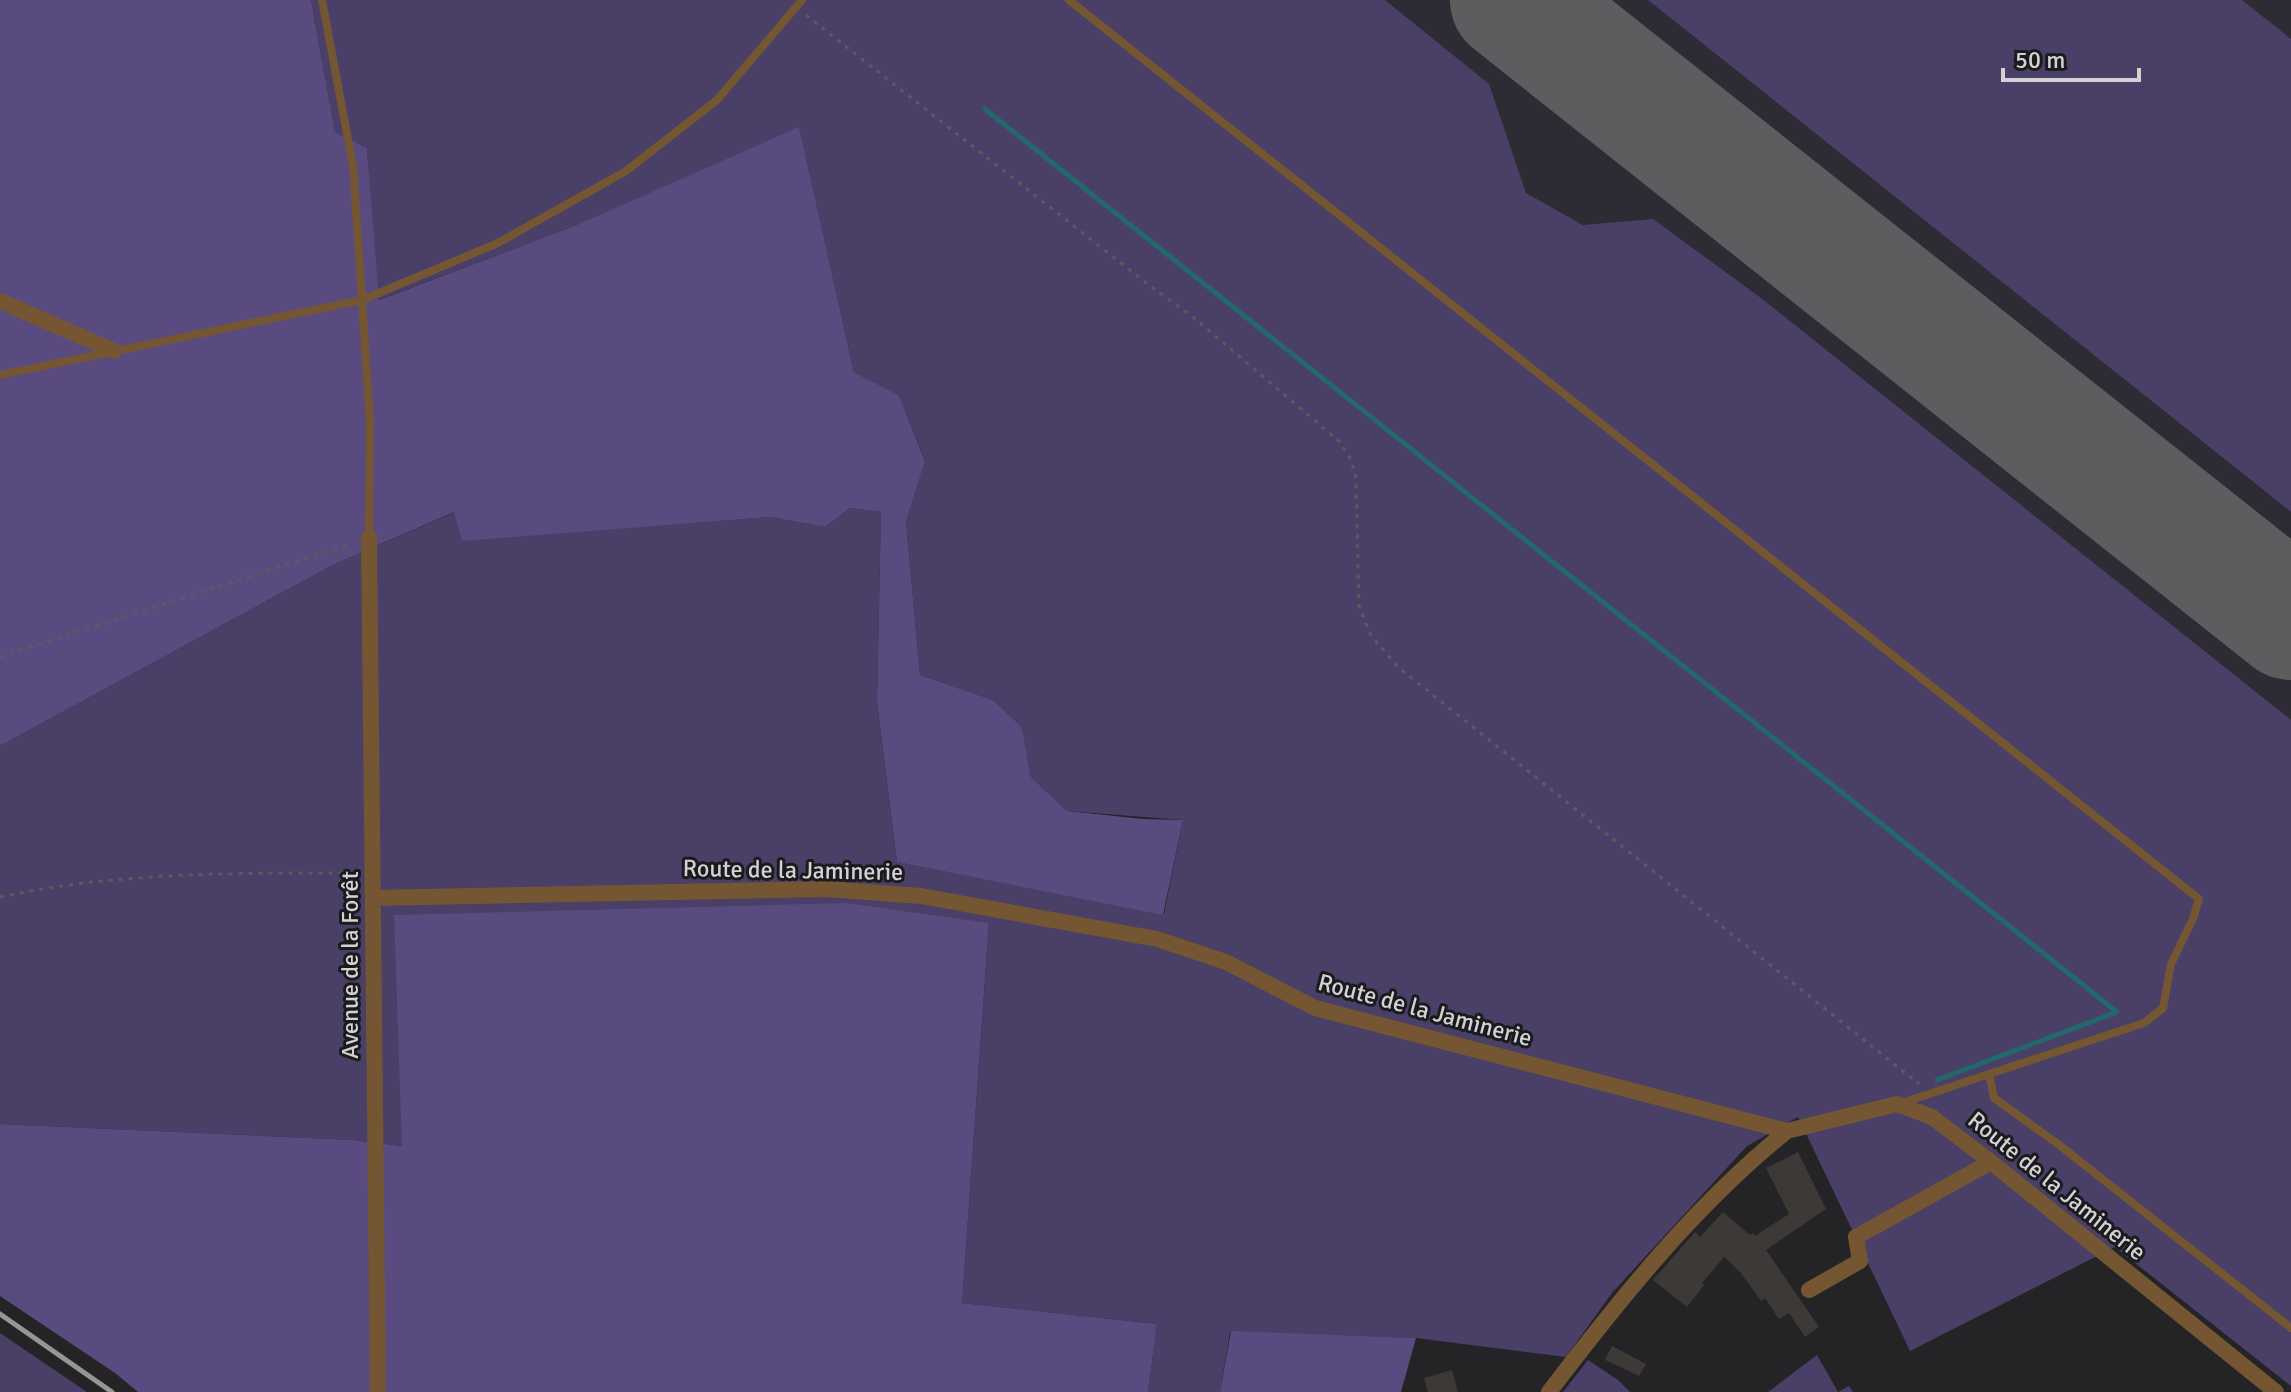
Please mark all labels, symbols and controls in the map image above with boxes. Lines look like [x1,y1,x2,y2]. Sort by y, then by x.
scale bar [2003,32,2139,82]
text: 50 m [2015,45,2065,75]
street label: Route de la Jaminerie [682,853,904,887]
street label: Avenue de la Forêt [335,871,365,1059]
street label: Route de la Jaminerie [1315,967,1535,1053]
street label: Route de la Jaminerie [1962,1105,2152,1267]

